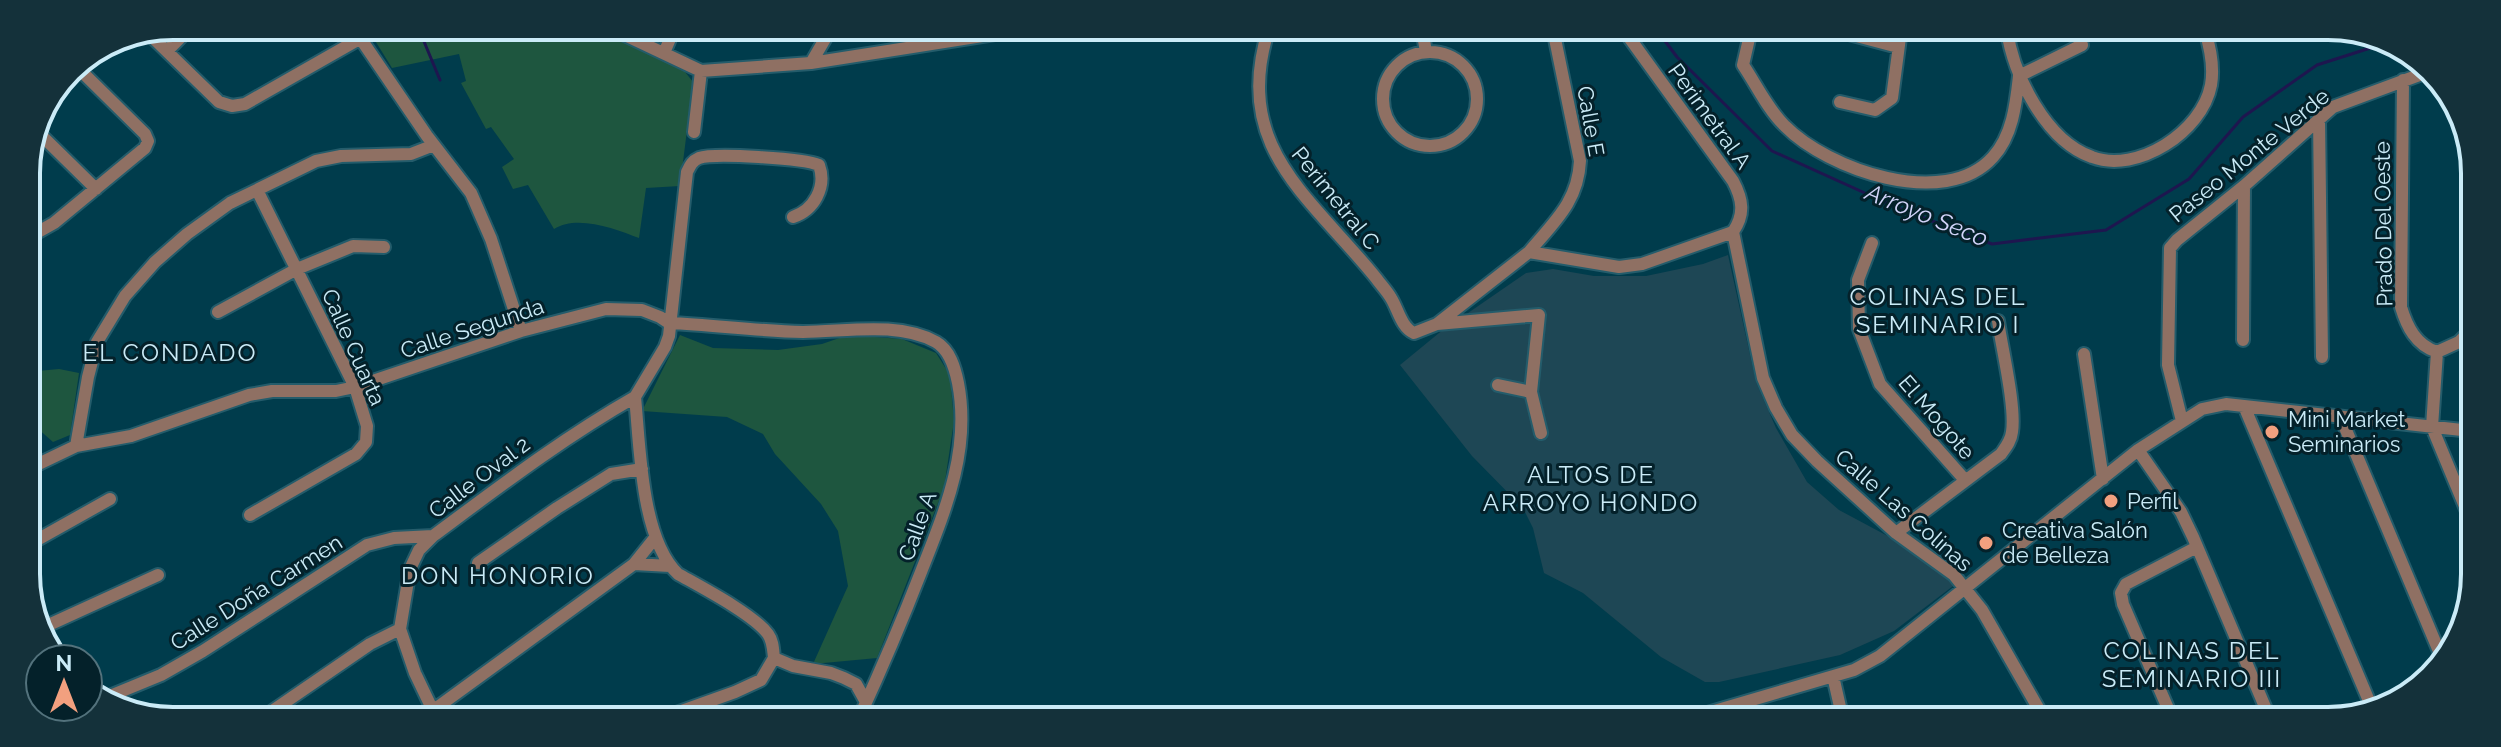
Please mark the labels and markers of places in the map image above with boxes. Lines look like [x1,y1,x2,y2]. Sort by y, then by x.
place label: Mini Market Seminarios [2288,406,2406,457]
marker: Mini Market Seminarios [2263,423,2281,441]
place label: Perfil [2127,488,2178,514]
marker: Perfil [2102,492,2120,510]
place label: Creativa Salón de Belleza [2002,517,2148,568]
marker: Creativa Salón de Belleza [1977,534,1995,552]

